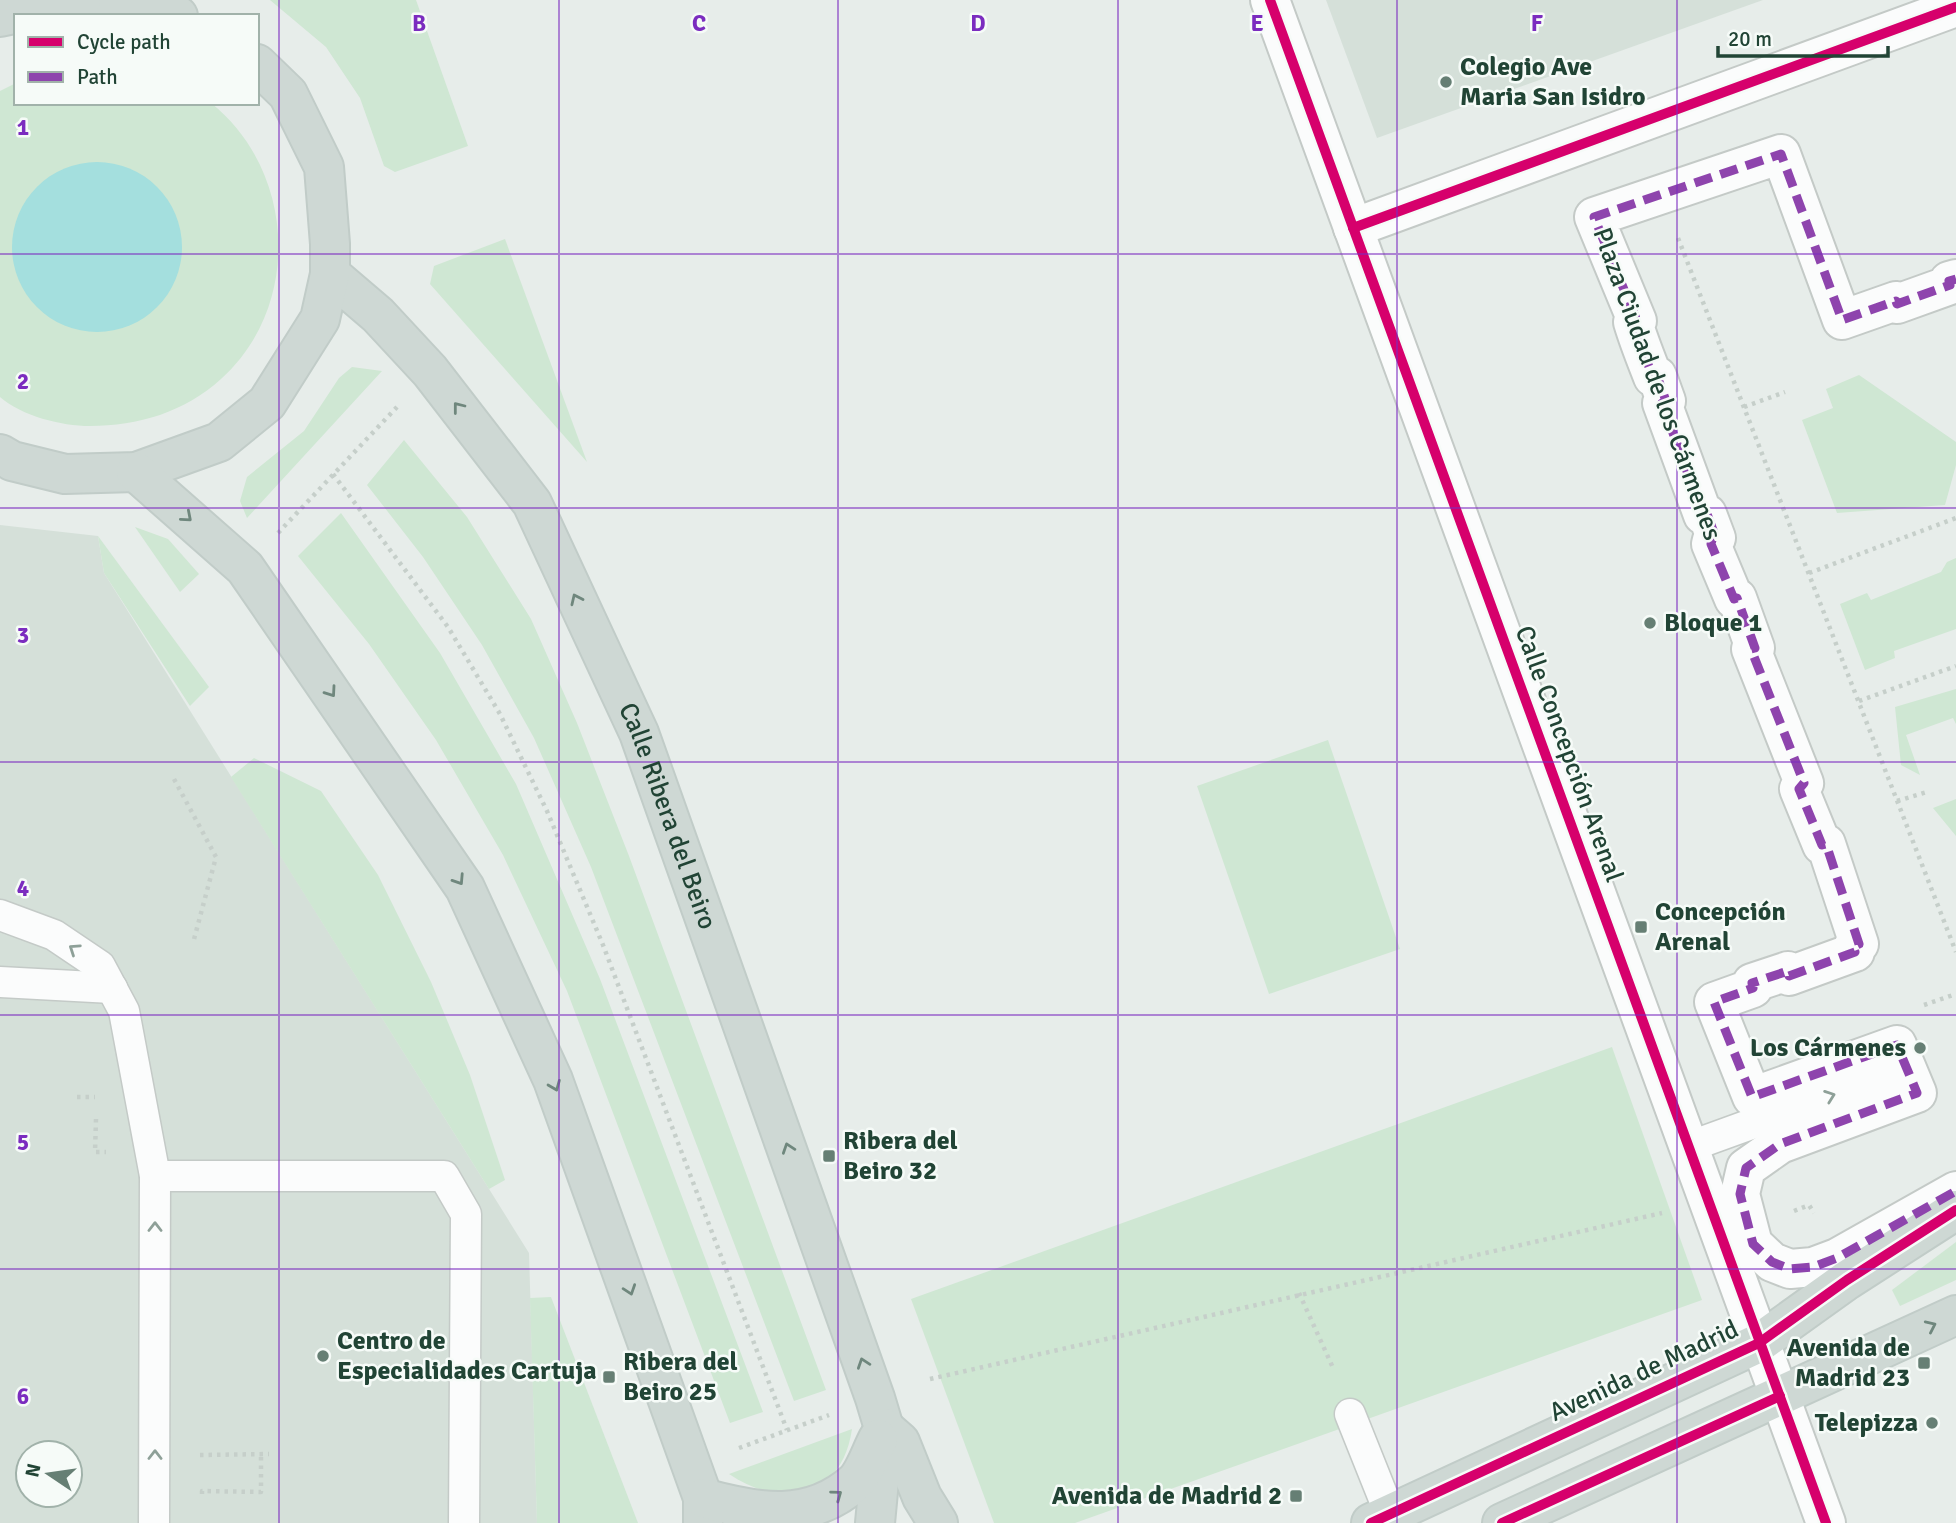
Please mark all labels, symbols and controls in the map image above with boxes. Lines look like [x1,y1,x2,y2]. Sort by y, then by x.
text: B [412,9,426,38]
text: C [692,9,706,38]
text: D [970,9,986,38]
text: E [1250,9,1264,38]
text: F [1531,9,1543,38]
legend [14,14,259,105]
scale bar [1718,14,1888,58]
text: 20 m [1728,26,1772,52]
text: Cycle path [77,29,171,55]
place label: Colegio Ave Maria San Isidro [1460,51,1646,113]
text: Path [77,64,118,90]
marker: Colegio Ave Maria San Isidro [1438,74,1454,90]
text: 1 [17,113,29,142]
street label: Plaza Ciudad de los Cármenes [1585,223,1729,545]
text: 2 [17,367,29,396]
one-way arrow [453,402,466,415]
one-way arrow [179,509,192,521]
one-way arrow [571,594,585,606]
place label: Bloque 1 [1664,607,1762,639]
marker: Bloque 1 [1642,615,1658,631]
text: 3 [17,621,29,650]
street label: Calle Concepción Arenal [1508,622,1630,886]
one-way arrow [323,684,335,697]
street label: Calle Ribera del Beiro [611,698,723,934]
one-way arrow [451,872,463,885]
text: 4 [17,874,29,903]
place label: Concepción Arenal [1655,896,1786,958]
marker: Concepción Arenal [1633,919,1649,935]
one-way arrow [69,945,82,957]
place label: Los Cármenes [1750,1032,1906,1064]
marker: Los Cármenes [1912,1040,1928,1056]
one-way arrow [546,1079,560,1091]
one-way arrow [1823,1090,1835,1104]
place label: Ribera del Beiro 32 [843,1125,958,1187]
text: 5 [17,1128,29,1157]
one-way arrow [782,1142,796,1154]
marker: Ribera del Beiro 32 [821,1148,837,1164]
one-way arrow [147,1222,163,1232]
one-way arrow [622,1283,636,1295]
street label: Avenida de Madrid [1544,1313,1744,1429]
one-way arrow [1924,1321,1936,1335]
place label: Centro de Especialidades Cartuja [337,1325,597,1387]
place label: Avenida de Madrid 23 [1787,1332,1910,1394]
place label: Ribera del Beiro 25 [623,1346,738,1408]
marker: Centro de Especialidades Cartuja [315,1348,331,1364]
marker: Avenida de Madrid 23 [1916,1355,1932,1371]
one-way arrow [857,1357,871,1369]
marker: Ribera del Beiro 25 [601,1369,617,1385]
text: 6 [17,1382,29,1411]
place label: Telepizza [1815,1407,1918,1439]
marker: Telepizza [1924,1415,1940,1431]
north arrow [14,1439,84,1509]
one-way arrow [147,1449,162,1460]
text: N [20,1461,47,1480]
place label: Avenida de Madrid 2 [1052,1480,1282,1512]
marker: Avenida de Madrid 2 [1288,1488,1304,1504]
one-way arrow [829,1491,842,1503]

